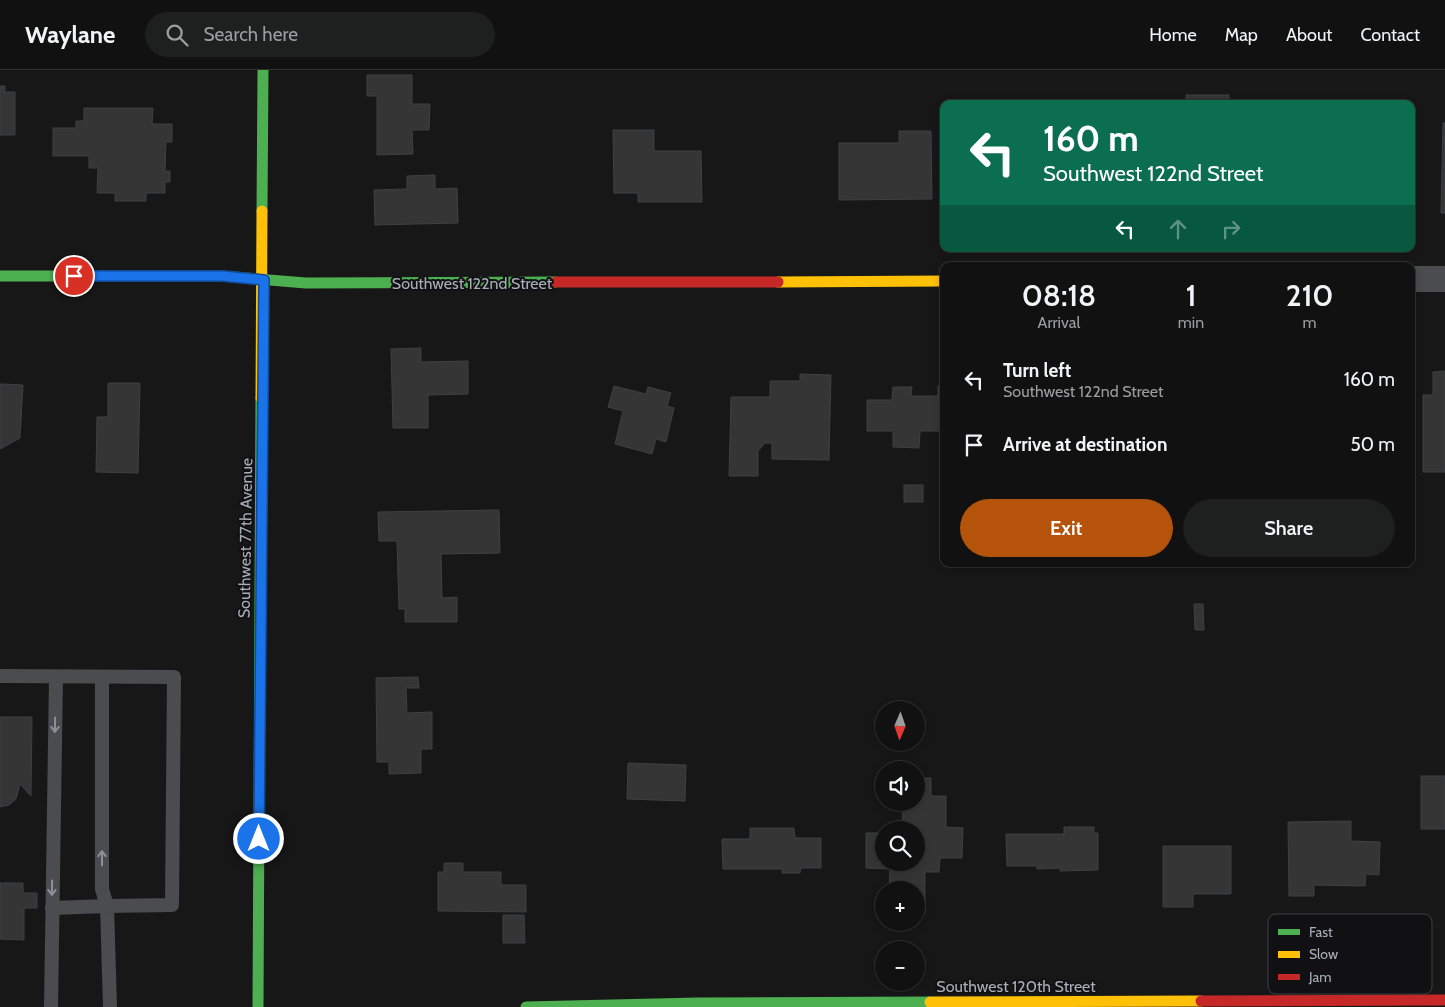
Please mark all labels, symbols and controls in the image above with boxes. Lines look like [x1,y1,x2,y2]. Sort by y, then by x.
search box [145,12,495,57]
text: Waylane [25,20,115,49]
icon: search [163,21,191,49]
text: Search here [203,23,298,46]
text: Home [1149,24,1197,46]
text: Map [1225,24,1258,46]
text: About [1286,24,1332,46]
text: Contact [1360,24,1420,46]
text: 160 m [1043,117,1139,160]
icon: left [960,120,1025,185]
text: Southwest 122nd Street [1043,160,1263,187]
icon: left [1111,215,1139,243]
icon: ahead [1164,215,1192,243]
icon: right [1217,215,1245,243]
pin [53,255,95,297]
icon: arrive [60,262,88,290]
street label: Southwest 122nd Street [392,274,553,293]
text: 08:18 [1022,277,1096,314]
text: 1 [1186,277,1196,314]
text: 210 [1286,277,1333,314]
text: Arrival [1038,313,1080,332]
text: min [1178,313,1204,332]
text: m [1303,313,1317,332]
text: Turn left [1003,359,1071,382]
icon: left [960,366,988,394]
text: 160 m [1344,368,1395,391]
text: Southwest 122nd Street [1003,382,1163,401]
icon: arrive [960,431,988,459]
text: Arrive at destination [1003,433,1167,456]
text: 50 m [1351,433,1395,456]
street label: Southwest 77th Avenue [235,458,256,618]
button: Exit [960,499,1173,557]
button: Share [1183,499,1395,557]
north arrow [875,701,925,751]
map controls [875,701,925,991]
one-way arrow [50,717,60,733]
button: sound [875,761,925,811]
position arrow [232,812,284,864]
button: search [875,821,925,871]
one-way arrow [97,850,107,866]
one-way arrow [47,880,57,896]
button: + [875,881,925,931]
legend [1268,914,1432,994]
text: Fast [1309,923,1333,941]
button: − [875,941,925,991]
text: Slow [1309,945,1338,963]
text: Jam [1308,968,1331,986]
street label: Southwest 120th Street [936,977,1096,996]

